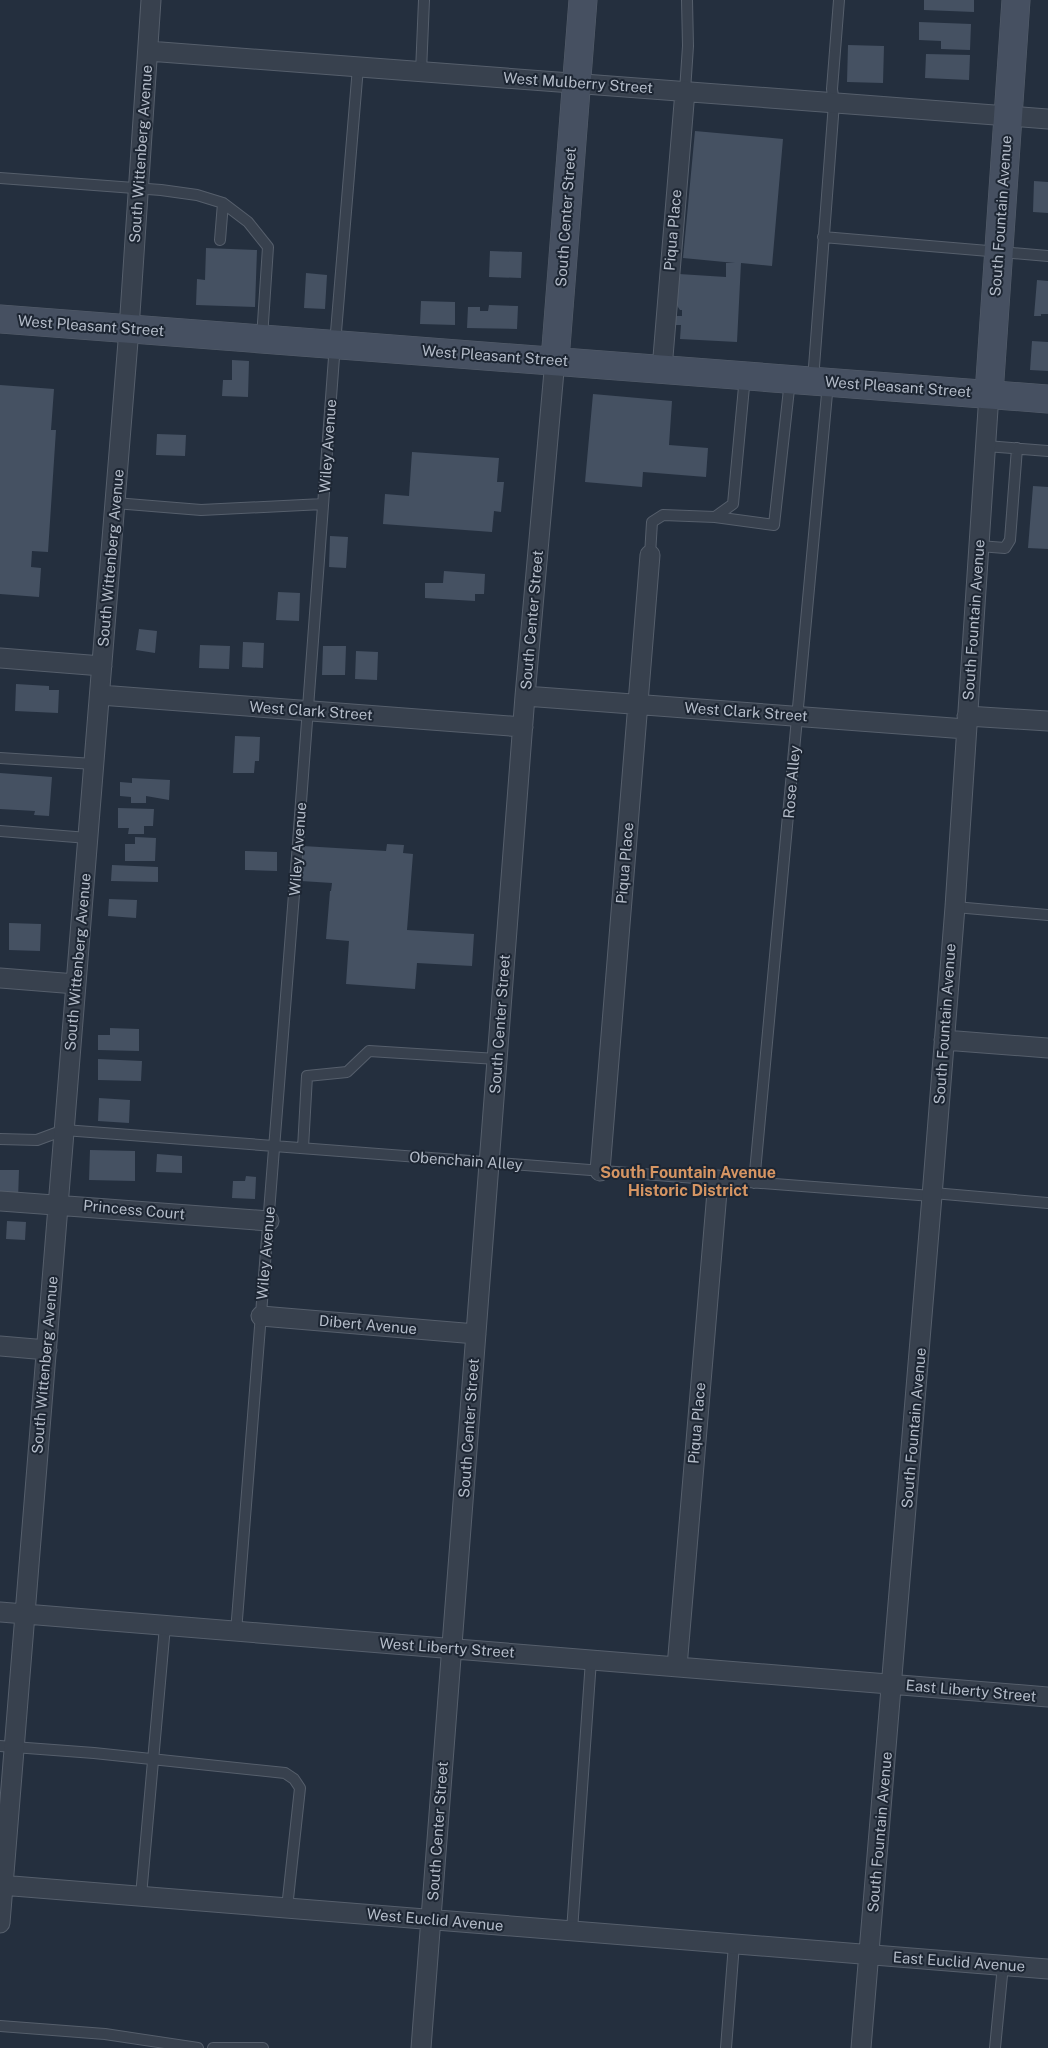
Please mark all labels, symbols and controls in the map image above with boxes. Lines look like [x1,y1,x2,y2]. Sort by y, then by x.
street label: South Wittenberg Avenue [126,64,155,244]
street label: West Mulberry Street [502,69,654,96]
street label: South Fountain Avenue [986,135,1015,297]
street label: South Center Street [552,146,579,287]
street label: Piqua Place [660,188,685,271]
street label: West Pleasant Street [17,312,165,339]
street label: West Pleasant Street [421,342,569,369]
street label: West Pleasant Street [824,373,972,400]
street label: Wiley Avenue [316,399,339,493]
street label: South Wittenberg Avenue [94,468,127,648]
street label: South Fountain Avenue [959,539,988,701]
street label: South Center Street [517,549,546,690]
street label: West Clark Street [249,698,374,723]
street label: West Clark Street [684,699,809,724]
street label: Rose Alley [780,745,803,819]
street label: Wiley Avenue [286,802,309,896]
street label: Piqua Place [612,821,637,904]
street label: South Wittenberg Avenue [61,872,94,1052]
street label: South Fountain Avenue [930,943,959,1105]
street label: South Center Street [486,953,513,1094]
street label: Obenchain Alley [409,1148,523,1173]
district label: South Fountain Avenue Historic District [600,1163,776,1200]
street label: Princess Court [82,1197,186,1222]
street label: Wiley Avenue [253,1205,278,1300]
street label: South Wittenberg Avenue [28,1275,61,1455]
street label: Dibert Avenue [318,1312,418,1337]
street label: South Fountain Avenue [898,1347,929,1509]
street label: South Center Street [455,1357,482,1498]
street label: Piqua Place [684,1381,709,1464]
street label: West Liberty Street [379,1634,516,1661]
street label: East Liberty Street [905,1676,1037,1705]
street label: South Fountain Avenue [864,1751,895,1913]
street label: South Center Street [424,1760,451,1901]
street label: West Euclid Avenue [366,1905,504,1934]
street label: East Euclid Avenue [892,1948,1026,1975]

